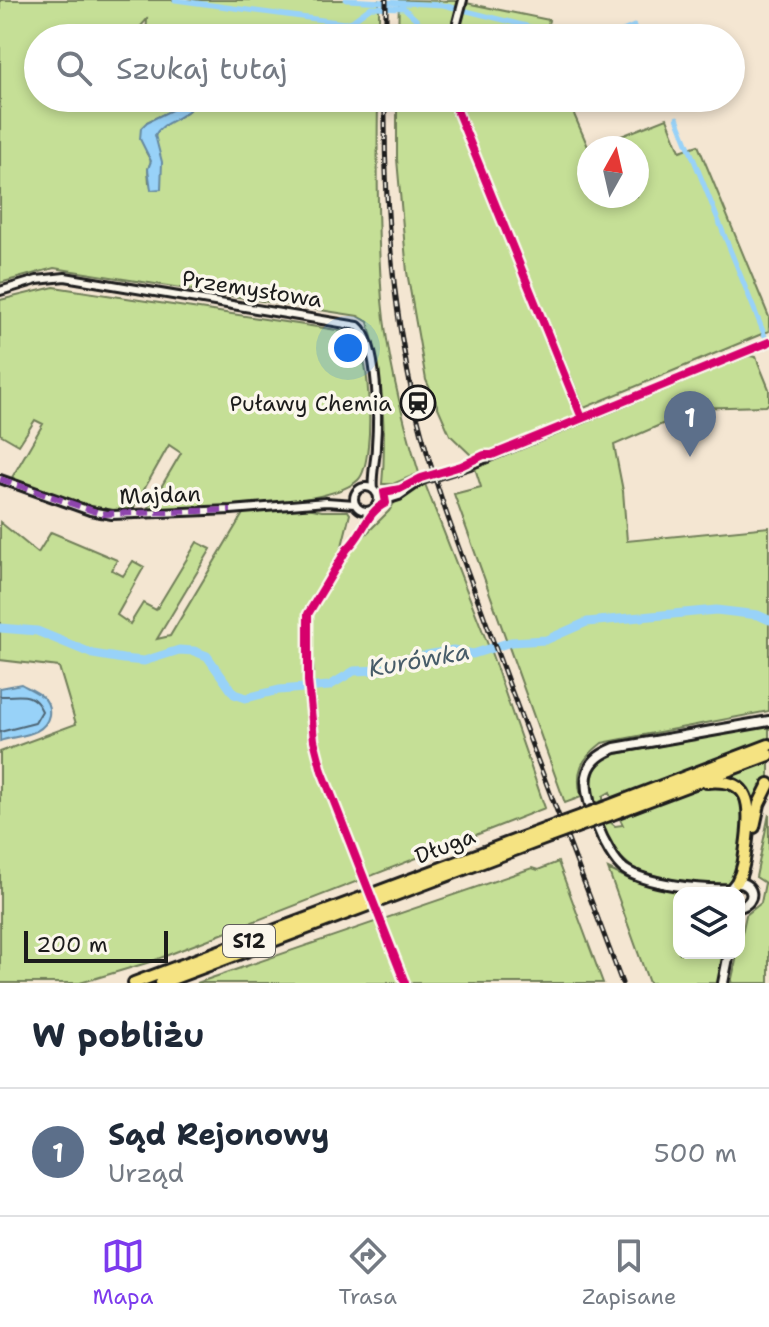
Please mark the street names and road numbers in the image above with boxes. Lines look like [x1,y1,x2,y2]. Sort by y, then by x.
street label: Przemysłowa [180,264,325,314]
street label: Majdan [119,479,201,511]
street label: Długa [411,821,480,871]
road number: S12 [223,925,275,957]

